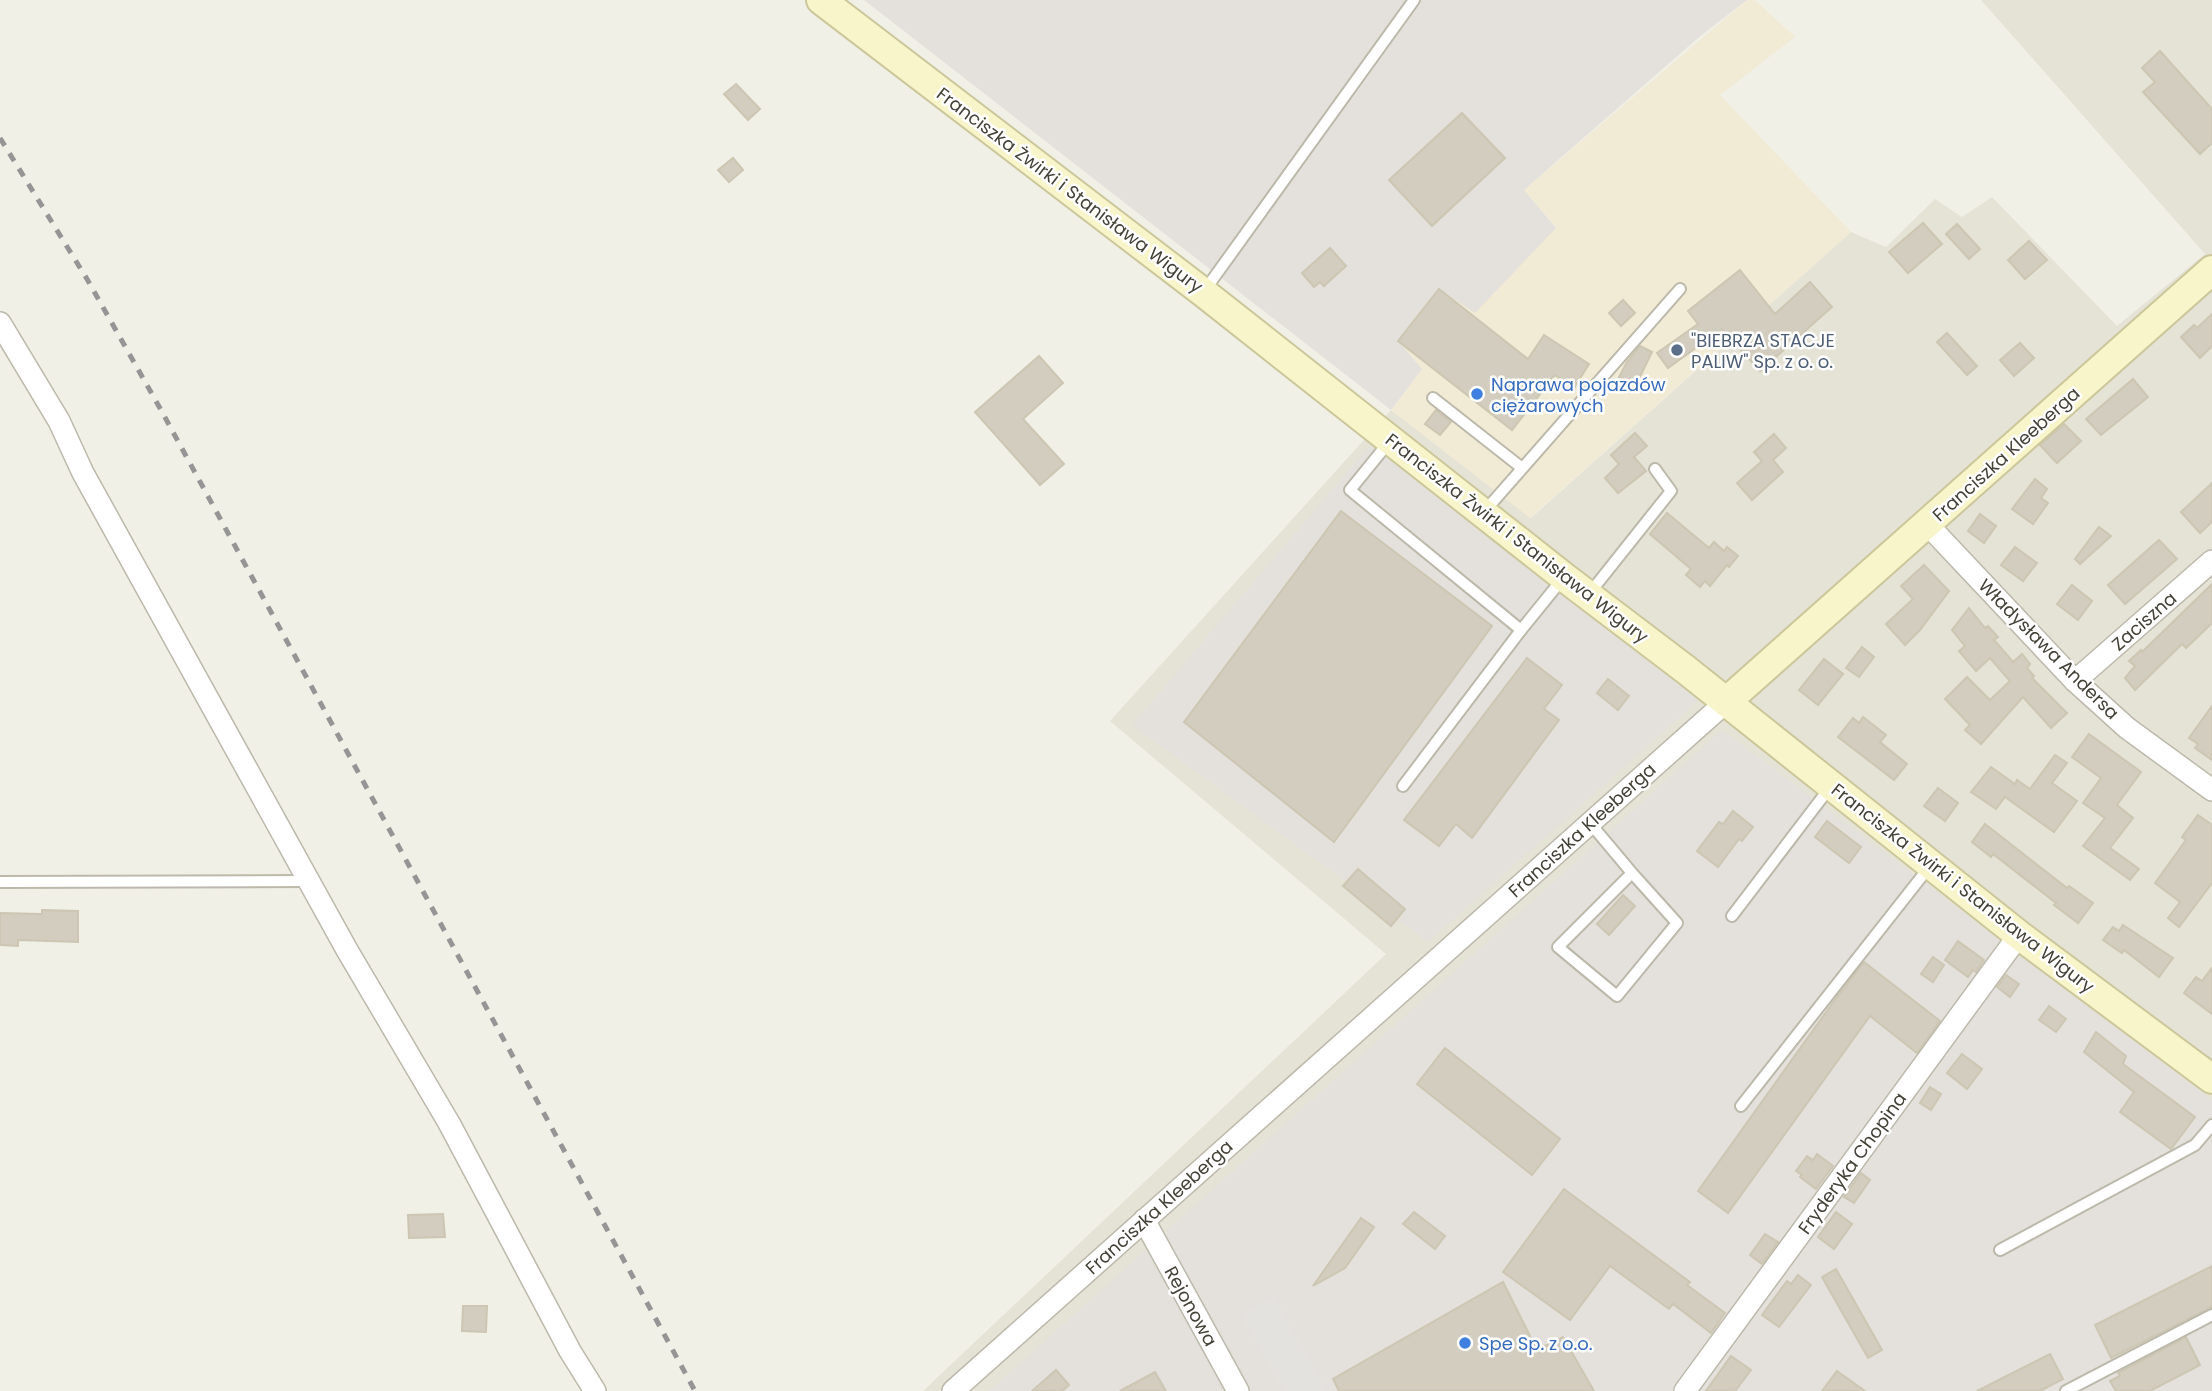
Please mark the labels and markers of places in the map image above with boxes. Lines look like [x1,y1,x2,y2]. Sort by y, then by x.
place label: "BIEBRZA STACJE PALIW" Sp. z o. o. [1691,328,1835,374]
marker: "BIEBRZA STACJE PALIW" Sp. z o. o. [1669,342,1685,358]
place label: Naprawa pojazdów ciężarowych [1491,372,1666,418]
marker: Naprawa pojazdów ciężarowych [1469,386,1485,402]
place label: Spe Sp. z o.o. [1479,1331,1593,1356]
marker: Spe Sp. z o.o. [1457,1335,1473,1351]

